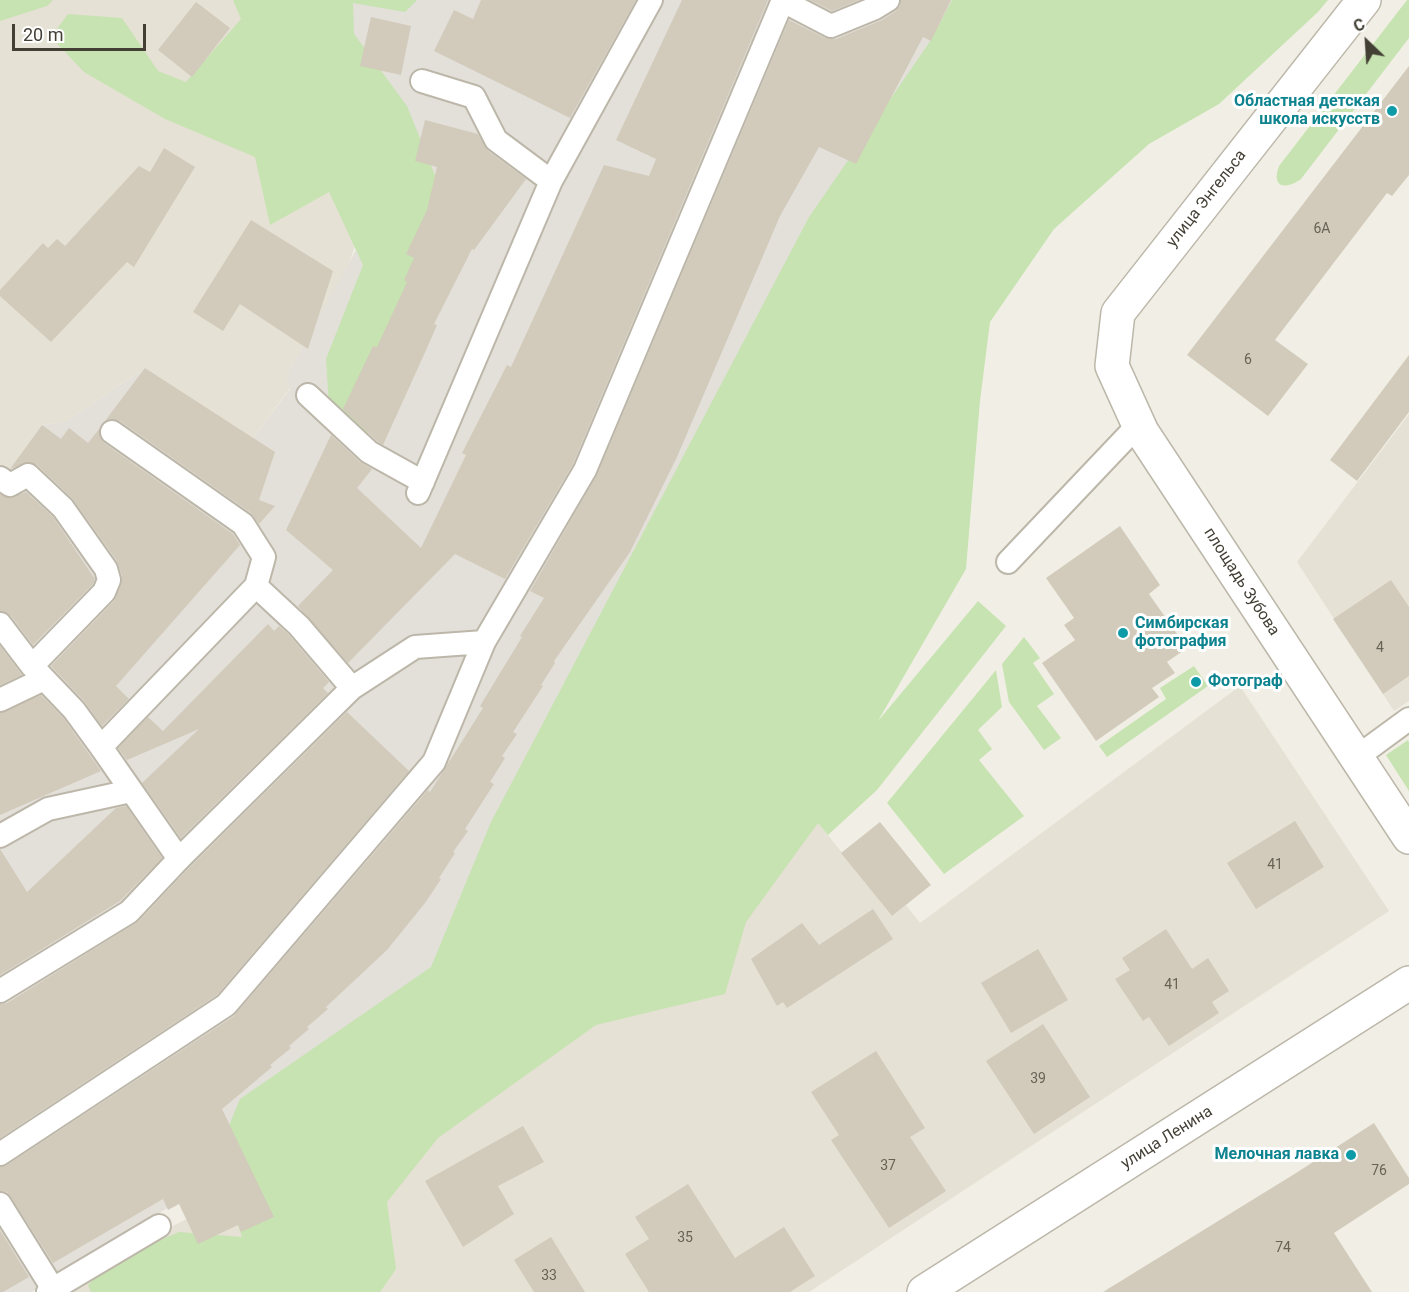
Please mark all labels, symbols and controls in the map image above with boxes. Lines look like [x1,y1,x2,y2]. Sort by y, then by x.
scale bar [15,12,148,50]
north arrow [1337,12,1397,72]
text: С [1350,14,1368,36]
text: 20 m [23,24,63,45]
place label: Областная детская школа искусств [1234,92,1380,130]
marker: Областная детская школа искусств [1385,104,1399,118]
street label: улица Энгельса [1163,147,1251,251]
house number: 6А [1313,221,1331,237]
house number: 6 [1244,352,1252,368]
street label: площадь Зубова [1199,524,1283,640]
place label: Симбирская фотография [1135,614,1229,652]
marker: Симбирская фотография [1116,626,1130,640]
house number: 4 [1376,640,1384,656]
place label: Фотограф [1208,672,1283,692]
marker: Фотограф [1189,675,1203,689]
house number: 41 [1267,857,1283,873]
house number: 41 [1164,977,1180,993]
house number: 39 [1030,1071,1046,1087]
street label: улица Ленина [1118,1102,1216,1174]
place label: Мелочная лавка [1215,1145,1339,1165]
marker: Мелочная лавка [1344,1148,1358,1162]
house number: 37 [880,1158,896,1174]
house number: 76 [1371,1163,1387,1179]
house number: 35 [677,1230,693,1246]
house number: 74 [1275,1240,1291,1256]
house number: 33 [541,1268,557,1284]

